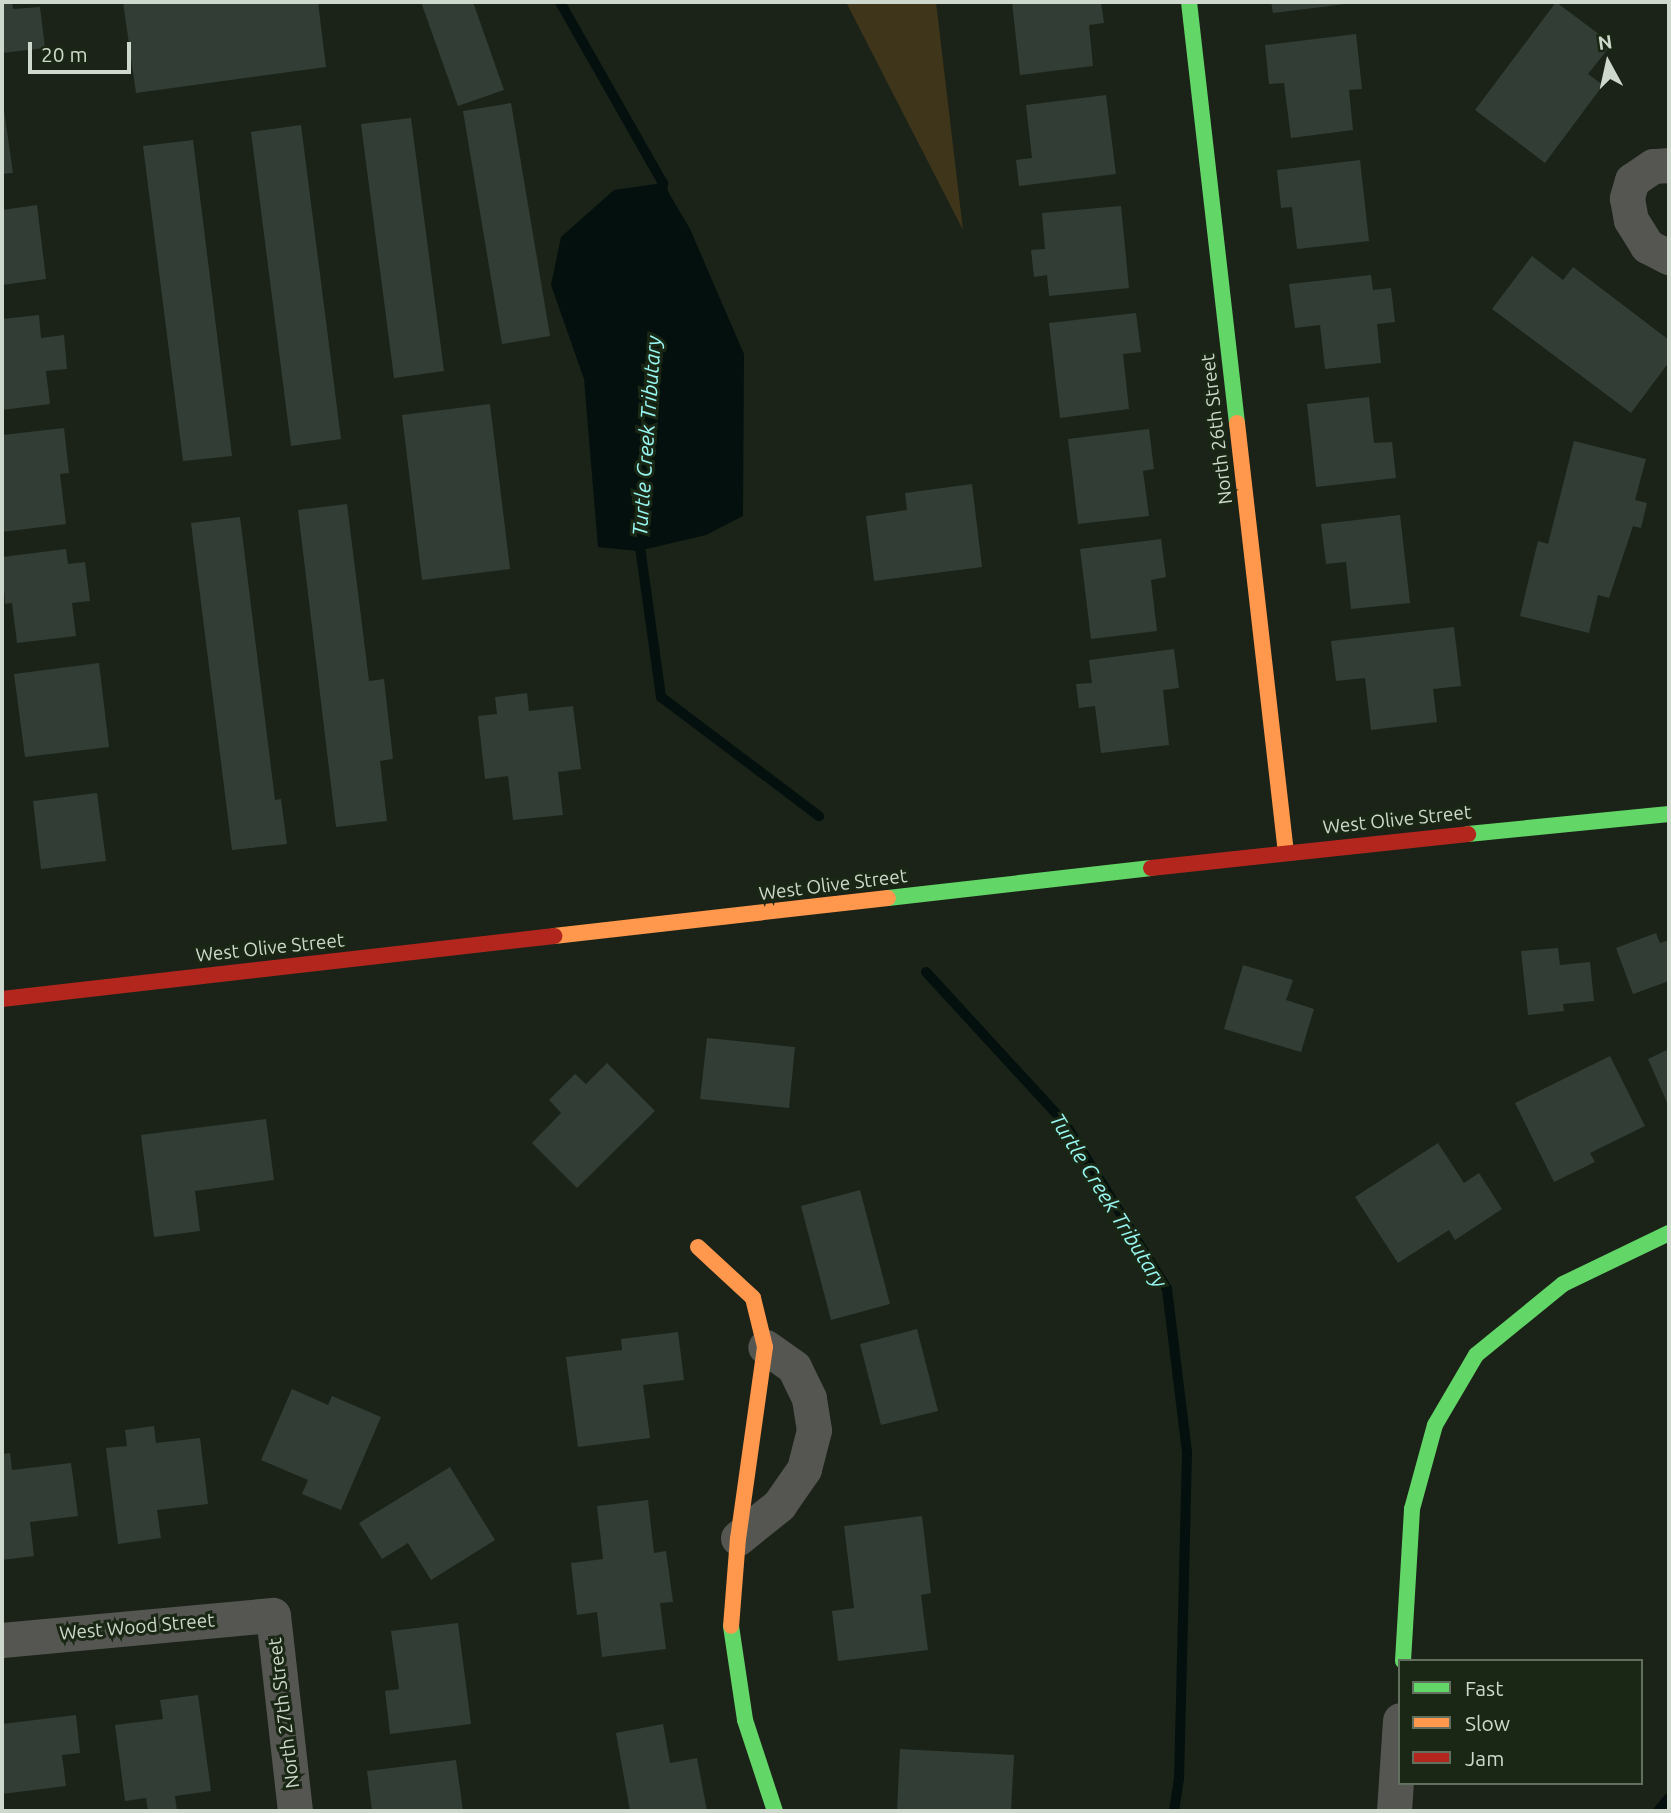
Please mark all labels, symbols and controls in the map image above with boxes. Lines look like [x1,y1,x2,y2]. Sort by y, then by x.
scale bar [32,28,135,72]
north arrow [1573,28,1643,98]
text: N [1597,30,1614,54]
text: 20 m [41,42,88,66]
water label: Turtle Creek Tributary [626,335,666,537]
street label: North 26th Street [1196,352,1238,506]
street label: West Olive Street [1322,801,1472,839]
street label: West Olive Street [758,865,908,905]
street label: West Olive Street [195,929,345,967]
water label: Turtle Creek Tributary [1045,1108,1173,1292]
street label: West Wood Street [58,1609,216,1645]
street label: North 27th Street [263,1636,305,1790]
legend [1398,1659,1643,1785]
text: Fast [1465,1676,1503,1700]
text: Slow [1465,1711,1510,1735]
text: Jam [1465,1746,1504,1770]

